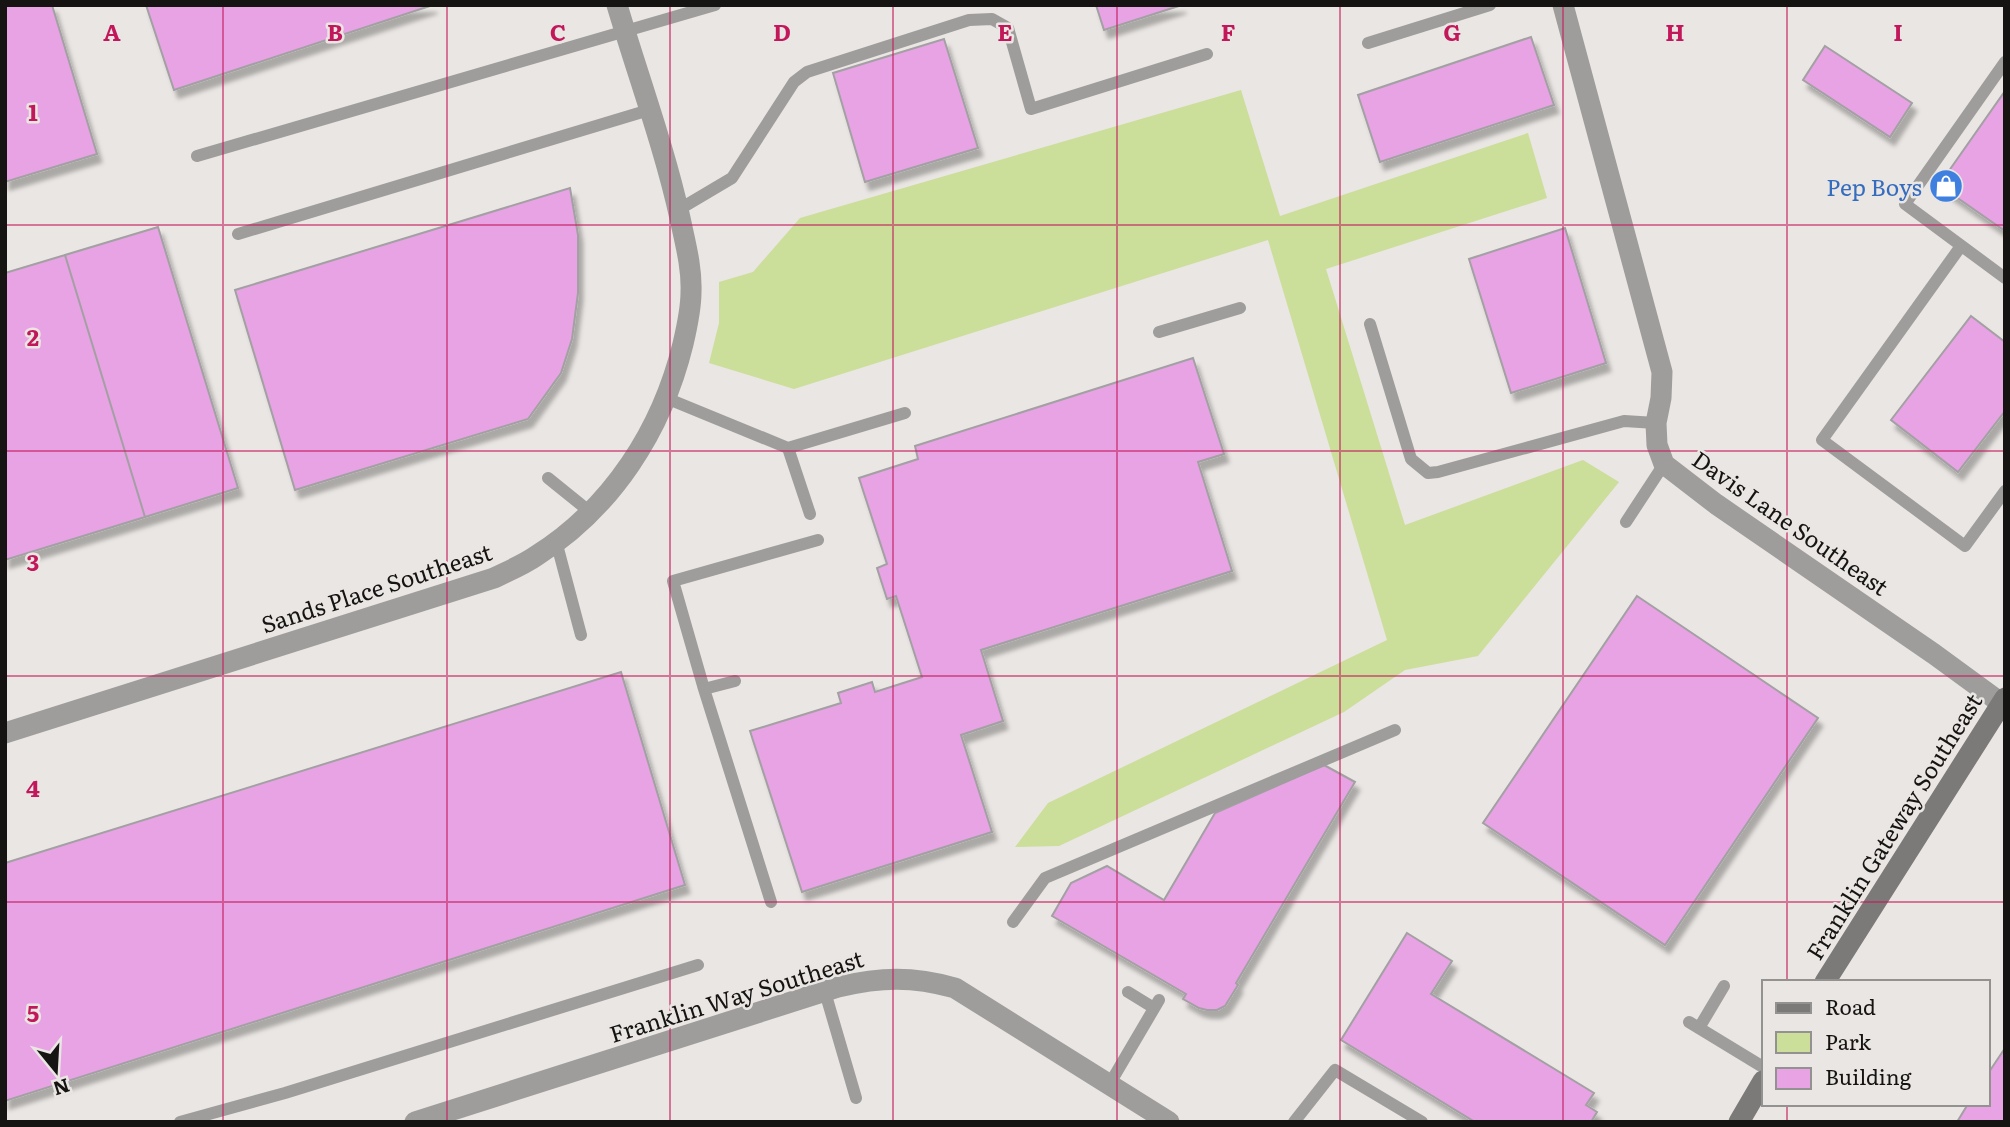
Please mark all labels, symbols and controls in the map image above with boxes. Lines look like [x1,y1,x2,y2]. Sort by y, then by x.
text: A [103,14,121,48]
text: B [327,14,343,48]
text: C [550,14,566,48]
text: D [773,14,791,48]
text: E [997,14,1013,48]
text: F [1221,14,1236,48]
text: G [1443,14,1461,48]
text: H [1665,14,1685,48]
text: I [1893,14,1903,48]
text: 1 [28,94,38,128]
shop icon: Pep Boys [1927,167,1965,205]
place label: Pep Boys [1826,169,1922,203]
text: 2 [27,319,39,353]
street label: Davis Lane Southeast [1686,441,1897,603]
street label: Sands Place Southeast [256,533,496,640]
text: 3 [27,544,39,578]
street label: Franklin Gateway Southeast [1797,686,1990,966]
text: 4 [26,770,40,804]
street label: Franklin Way Southeast [605,940,868,1050]
legend [1762,980,1989,1106]
text: Road [1825,990,1876,1021]
text: 5 [27,995,39,1029]
text: Park [1825,1025,1871,1056]
north arrow [21,1036,91,1106]
text: Building [1825,1060,1912,1091]
text: N [50,1072,73,1104]

